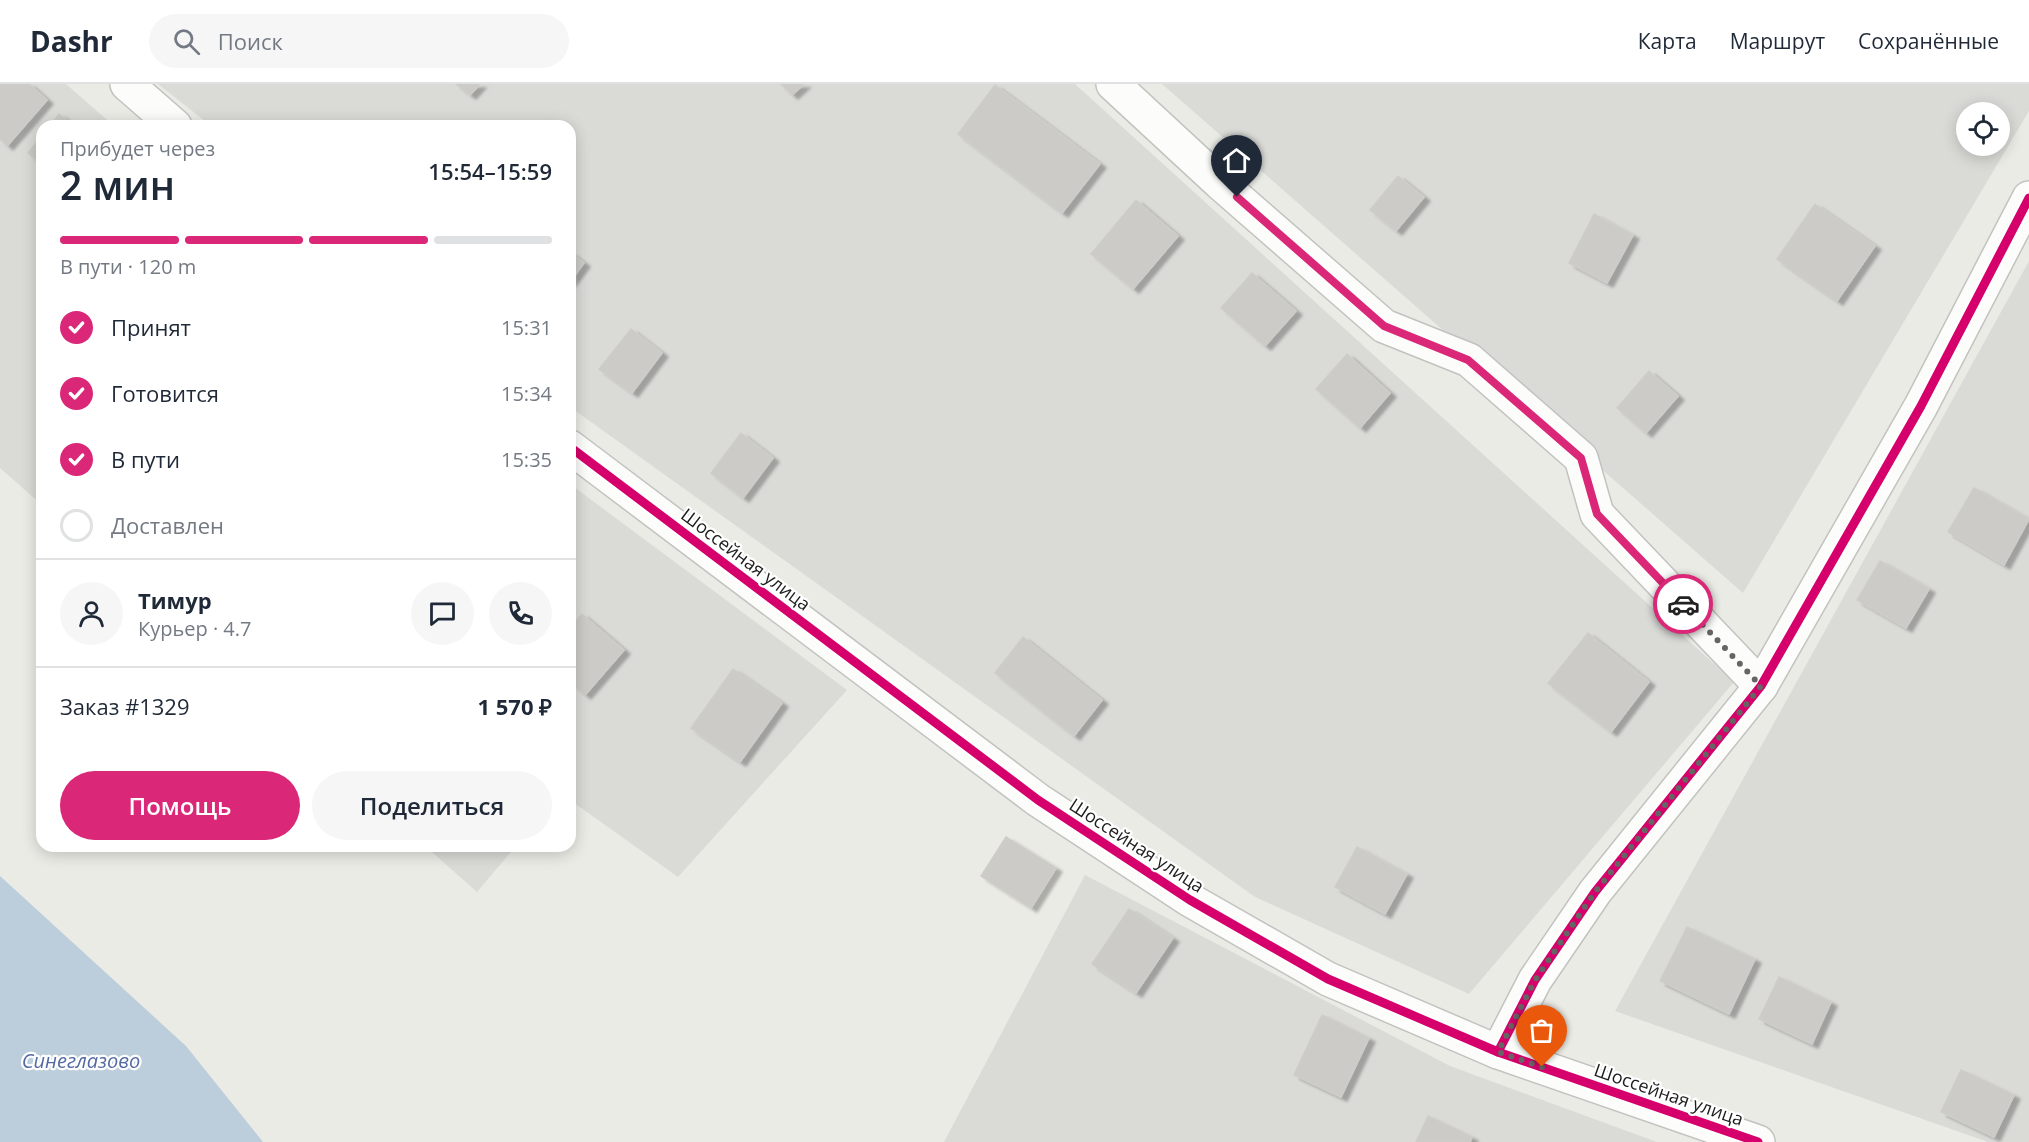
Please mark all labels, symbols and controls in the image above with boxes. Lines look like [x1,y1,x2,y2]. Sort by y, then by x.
search box [149,14,569,68]
text: Dashr [30,22,113,60]
icon: search [170,25,203,58]
text: Поиск [218,26,283,56]
text: Карта [1638,27,1697,55]
text: Маршрут [1730,27,1825,55]
text: Сохранённые [1858,27,1999,55]
map controls [1956,102,2010,156]
button: locate [1956,102,2010,156]
text: Прибудет через [60,135,215,162]
pin [1211,135,1262,197]
icon: home [1220,144,1253,177]
text: 15:54–15:59 [428,156,552,186]
text: 2 мин [60,158,175,211]
text: В пути · 120 m [60,253,196,280]
icon: check [60,311,93,344]
text: Принят [111,312,191,342]
text: 15:31 [501,314,552,341]
icon: check [60,377,93,410]
text: Готовится [111,378,219,408]
text: 15:34 [501,380,552,407]
icon: check [60,443,93,476]
text: В пути [111,444,180,474]
text: 15:35 [501,446,552,473]
street label: Шоссейная улица [676,502,816,616]
text: Доставлен [111,510,224,540]
courier [1653,574,1713,634]
button: person [60,582,123,645]
button: chat [411,582,474,645]
button: phone [489,582,552,645]
text: Тимур [138,585,212,615]
icon: car [1667,588,1700,621]
text: Курьер · 4.7 [138,615,252,642]
text: Заказ #1329 [60,691,190,721]
text: 1 570 ₽ [477,691,552,721]
button: Помощь [60,771,300,840]
button: Поделиться [312,771,552,840]
street label: Шоссейная улица [1065,792,1209,898]
pin [1516,1005,1567,1067]
icon: bag [1525,1014,1558,1047]
water label: Синеглазово [22,1047,140,1074]
street label: Шоссейная улица [1591,1057,1747,1131]

